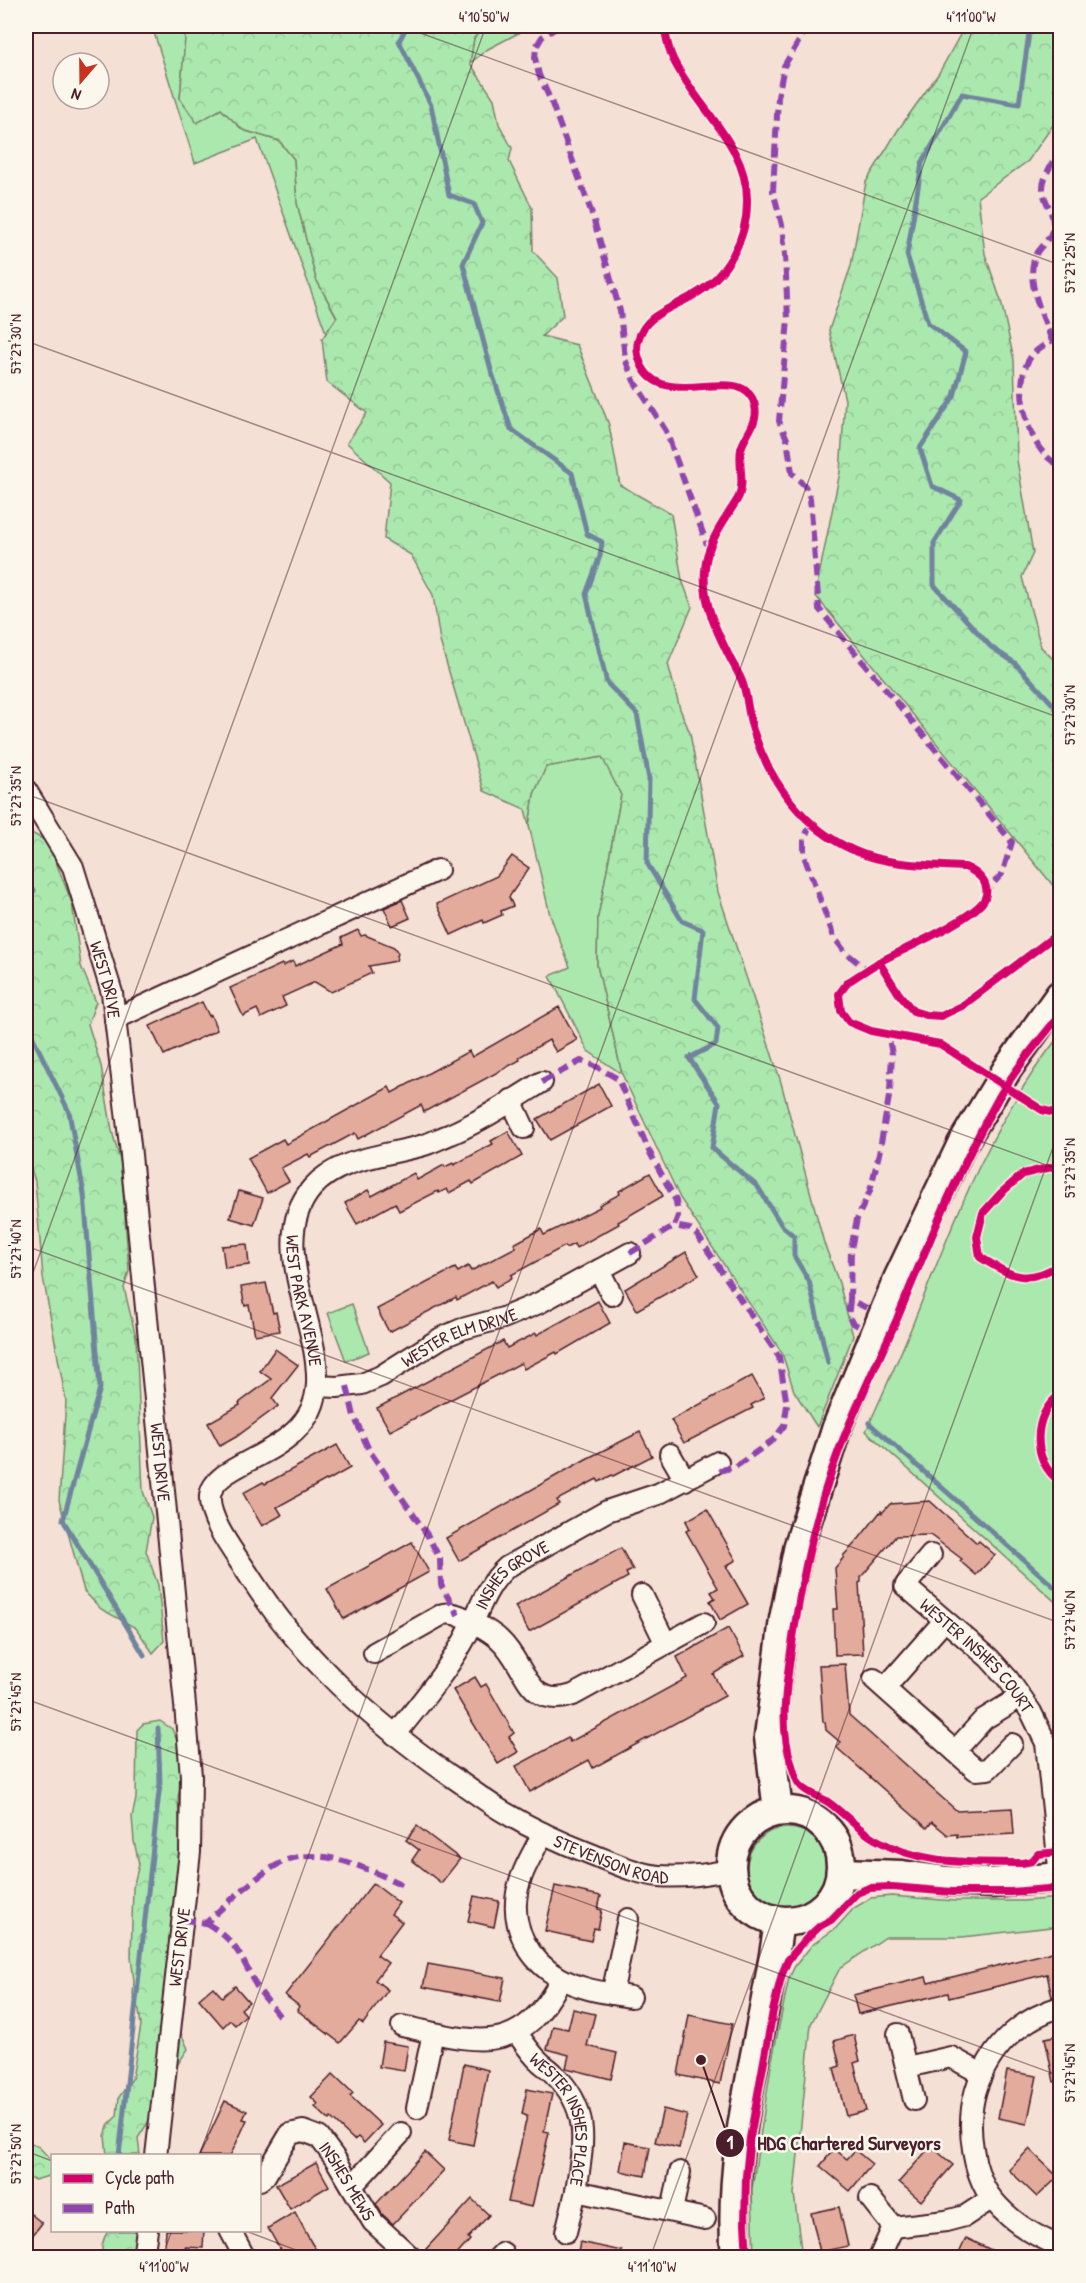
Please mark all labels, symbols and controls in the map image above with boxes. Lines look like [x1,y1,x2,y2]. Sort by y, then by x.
text: 4°10'50"W [459,6,510,27]
text: 4°11'00"W [946,6,997,27]
north arrow [51,51,111,111]
text: N [68,83,84,107]
text: 57°27'25"N [1059,233,1080,293]
text: 57°27'30"N [5,314,26,374]
text: 57°27'30"N [1059,685,1080,745]
text: 57°27'35"N [5,766,26,826]
street label: WEST DRIVE [84,938,127,1020]
text: 57°27'35"N [1059,1138,1080,1198]
text: 57°27'40"N [5,1219,26,1279]
street label: WEST PARK AVENUE [281,1235,329,1368]
street label: WESTER ELM DRIVE [396,1301,521,1373]
street label: WEST DRIVE [145,1422,177,1503]
street label: INSHES GROVE [468,1534,553,1613]
text: 57°27'40"N [1059,1590,1080,1650]
street label: WESTER INSHES COURT [915,1592,1040,1718]
text: 57°27'45"N [5,1673,26,1731]
street label: STEVENSON ROAD [550,1828,669,1889]
street label: WEST DRIVE [162,1906,196,1988]
text: 57°27'45"N [1059,2044,1080,2102]
street label: WESTER INSHES PLACE [524,2046,595,2188]
text: 57°27'50"N [5,2124,26,2184]
callout: HDG Chartered Surveyors [715,2124,953,2162]
text: HDG Chartered Surveyors [757,2129,941,2157]
text: 1 [727,2130,734,2155]
street label: INSHES MEWS [314,2136,382,2225]
legend [51,2154,261,2232]
text: Cycle path [105,2165,175,2190]
text: Path [105,2195,135,2220]
text: 4°11'00"W [139,2256,190,2277]
text: 4°11'10"W [628,2256,677,2277]

